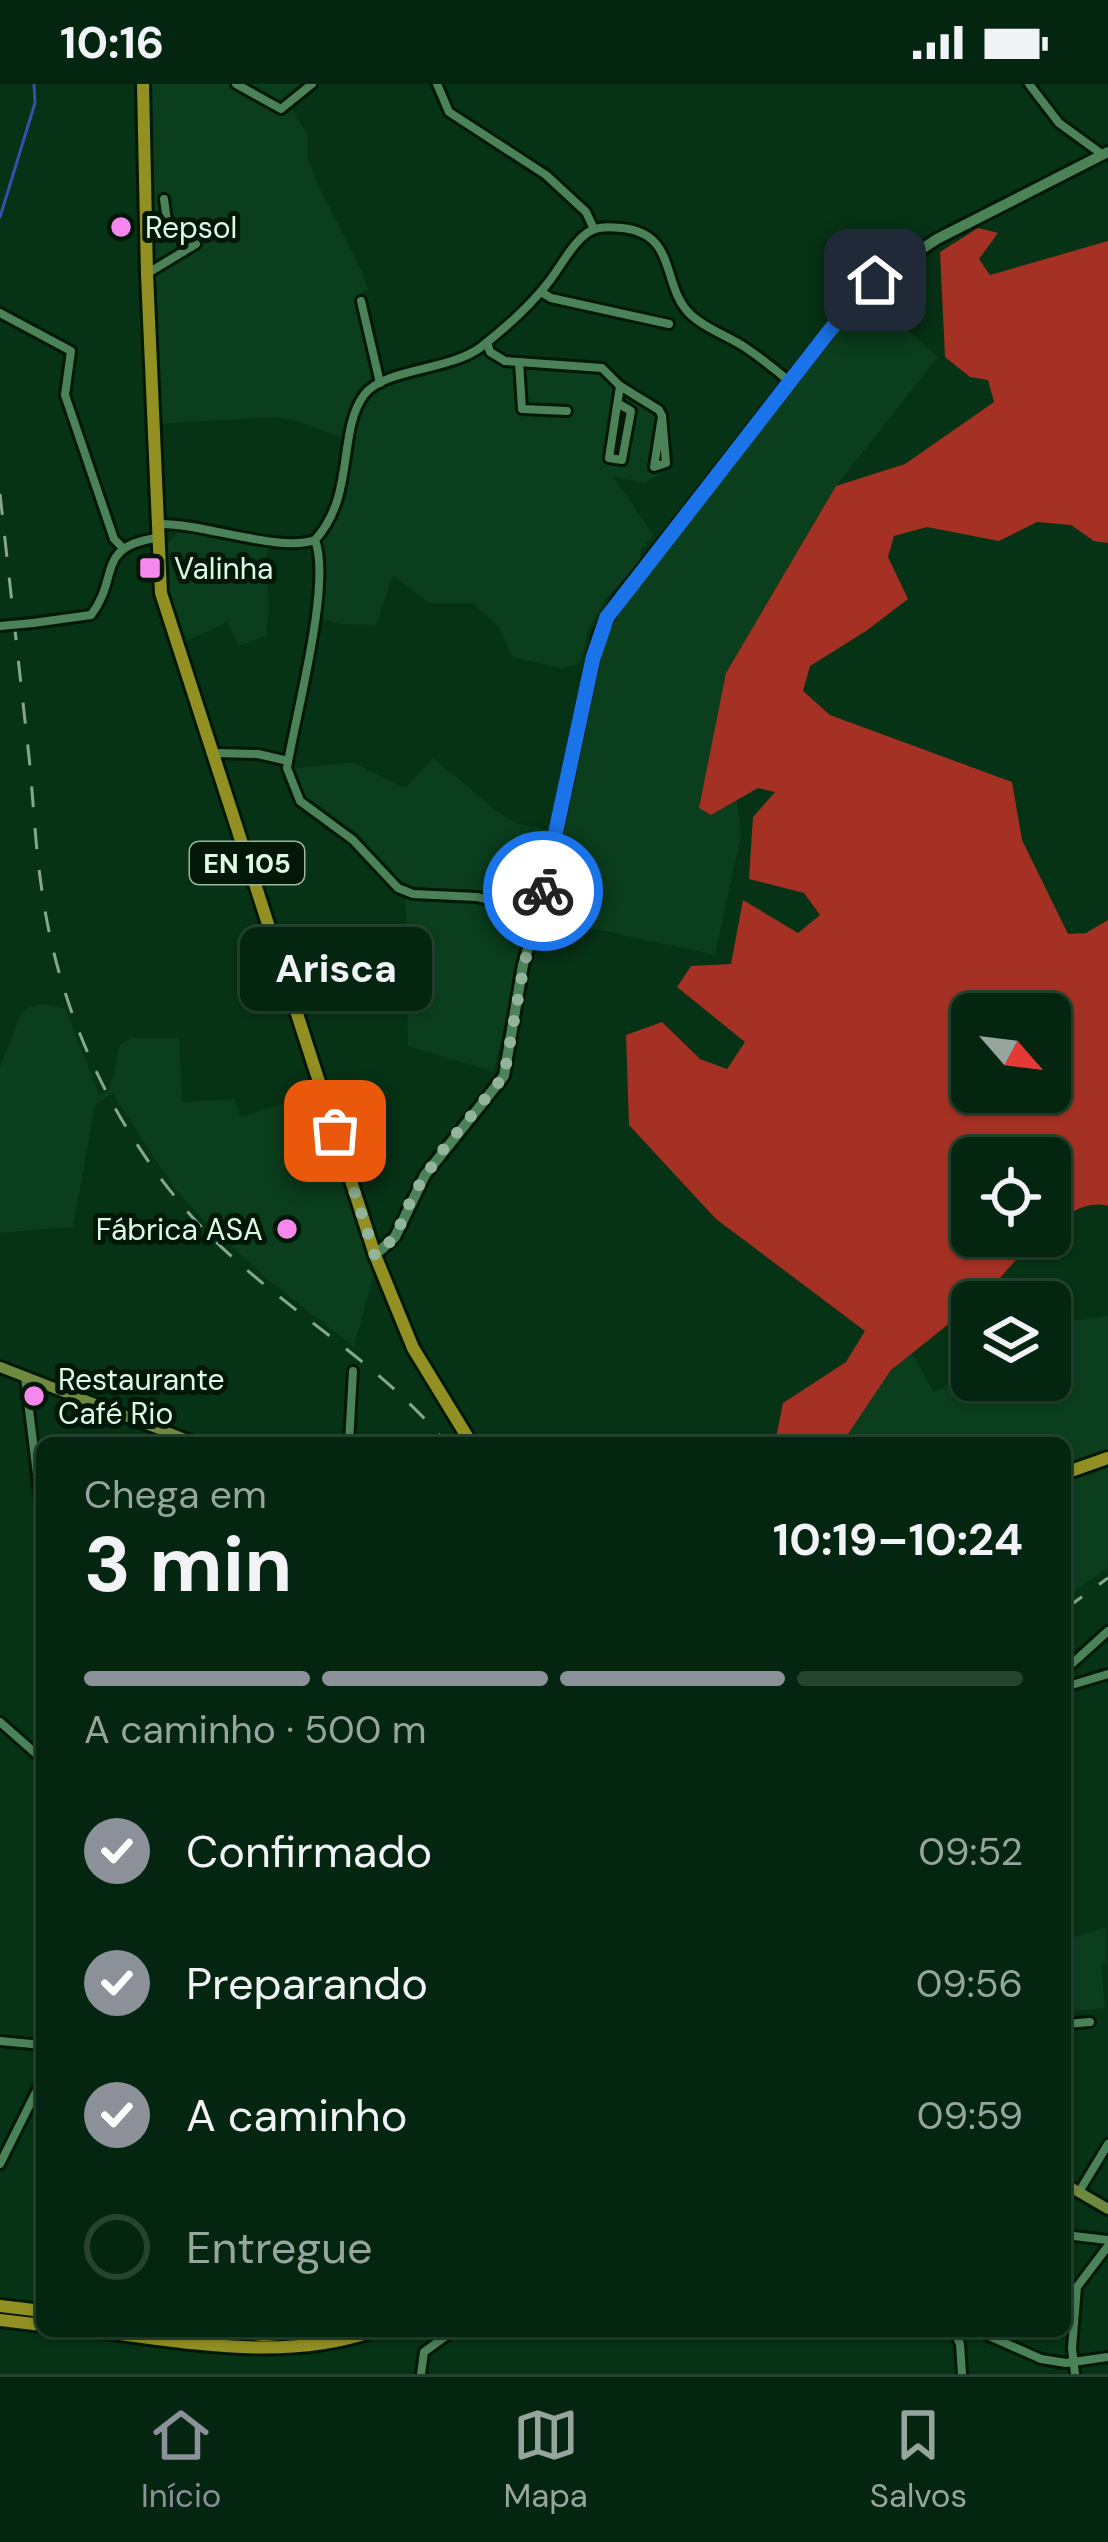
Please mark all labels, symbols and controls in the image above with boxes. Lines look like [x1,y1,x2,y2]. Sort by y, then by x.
text: 10:16 [60,13,164,72]
place label: Repsol [145,208,237,247]
marker: Repsol [108,214,134,240]
pin [824,229,926,331]
icon: home [842,247,908,313]
place label: Valinha [174,549,273,588]
marker: Valinha [137,555,163,581]
courier [483,831,603,951]
road number: EN 105 [190,842,304,884]
icon: bike [510,858,576,924]
callout: Arisca [239,927,431,1011]
text: Arisca [275,943,397,994]
north arrow [951,993,1071,1113]
map controls [951,993,1071,1401]
pin [284,1080,386,1182]
icon: bag [302,1098,368,1164]
button: locate [951,1137,1071,1257]
place label: Fábrica ASA [96,1210,263,1249]
marker: Fábrica ASA [274,1216,300,1242]
button: layers [951,1281,1071,1401]
place label: Restaurante Café Rio [58,1360,225,1433]
marker: Restaurante Café Rio [21,1383,47,1409]
text: Chega em [84,1469,267,1520]
text: 10:19–10:24 [773,1510,1023,1569]
text: 3 min [84,1514,292,1615]
text: A caminho · 500 m [84,1704,427,1755]
icon: check [84,1818,150,1884]
text: Confirmado [186,1822,432,1881]
text: 09:52 [918,1826,1023,1877]
icon: check [84,1950,150,2016]
text: Preparando [186,1954,428,2013]
text: 09:56 [916,1958,1023,2009]
icon: check [84,2082,150,2148]
text: A caminho [186,2086,407,2145]
text: 09:59 [917,2090,1023,2141]
text: Entregue [186,2218,373,2277]
tab: Início [141,2402,221,2517]
tab: Mapa [503,2402,588,2517]
tab: Salvos [870,2402,967,2517]

